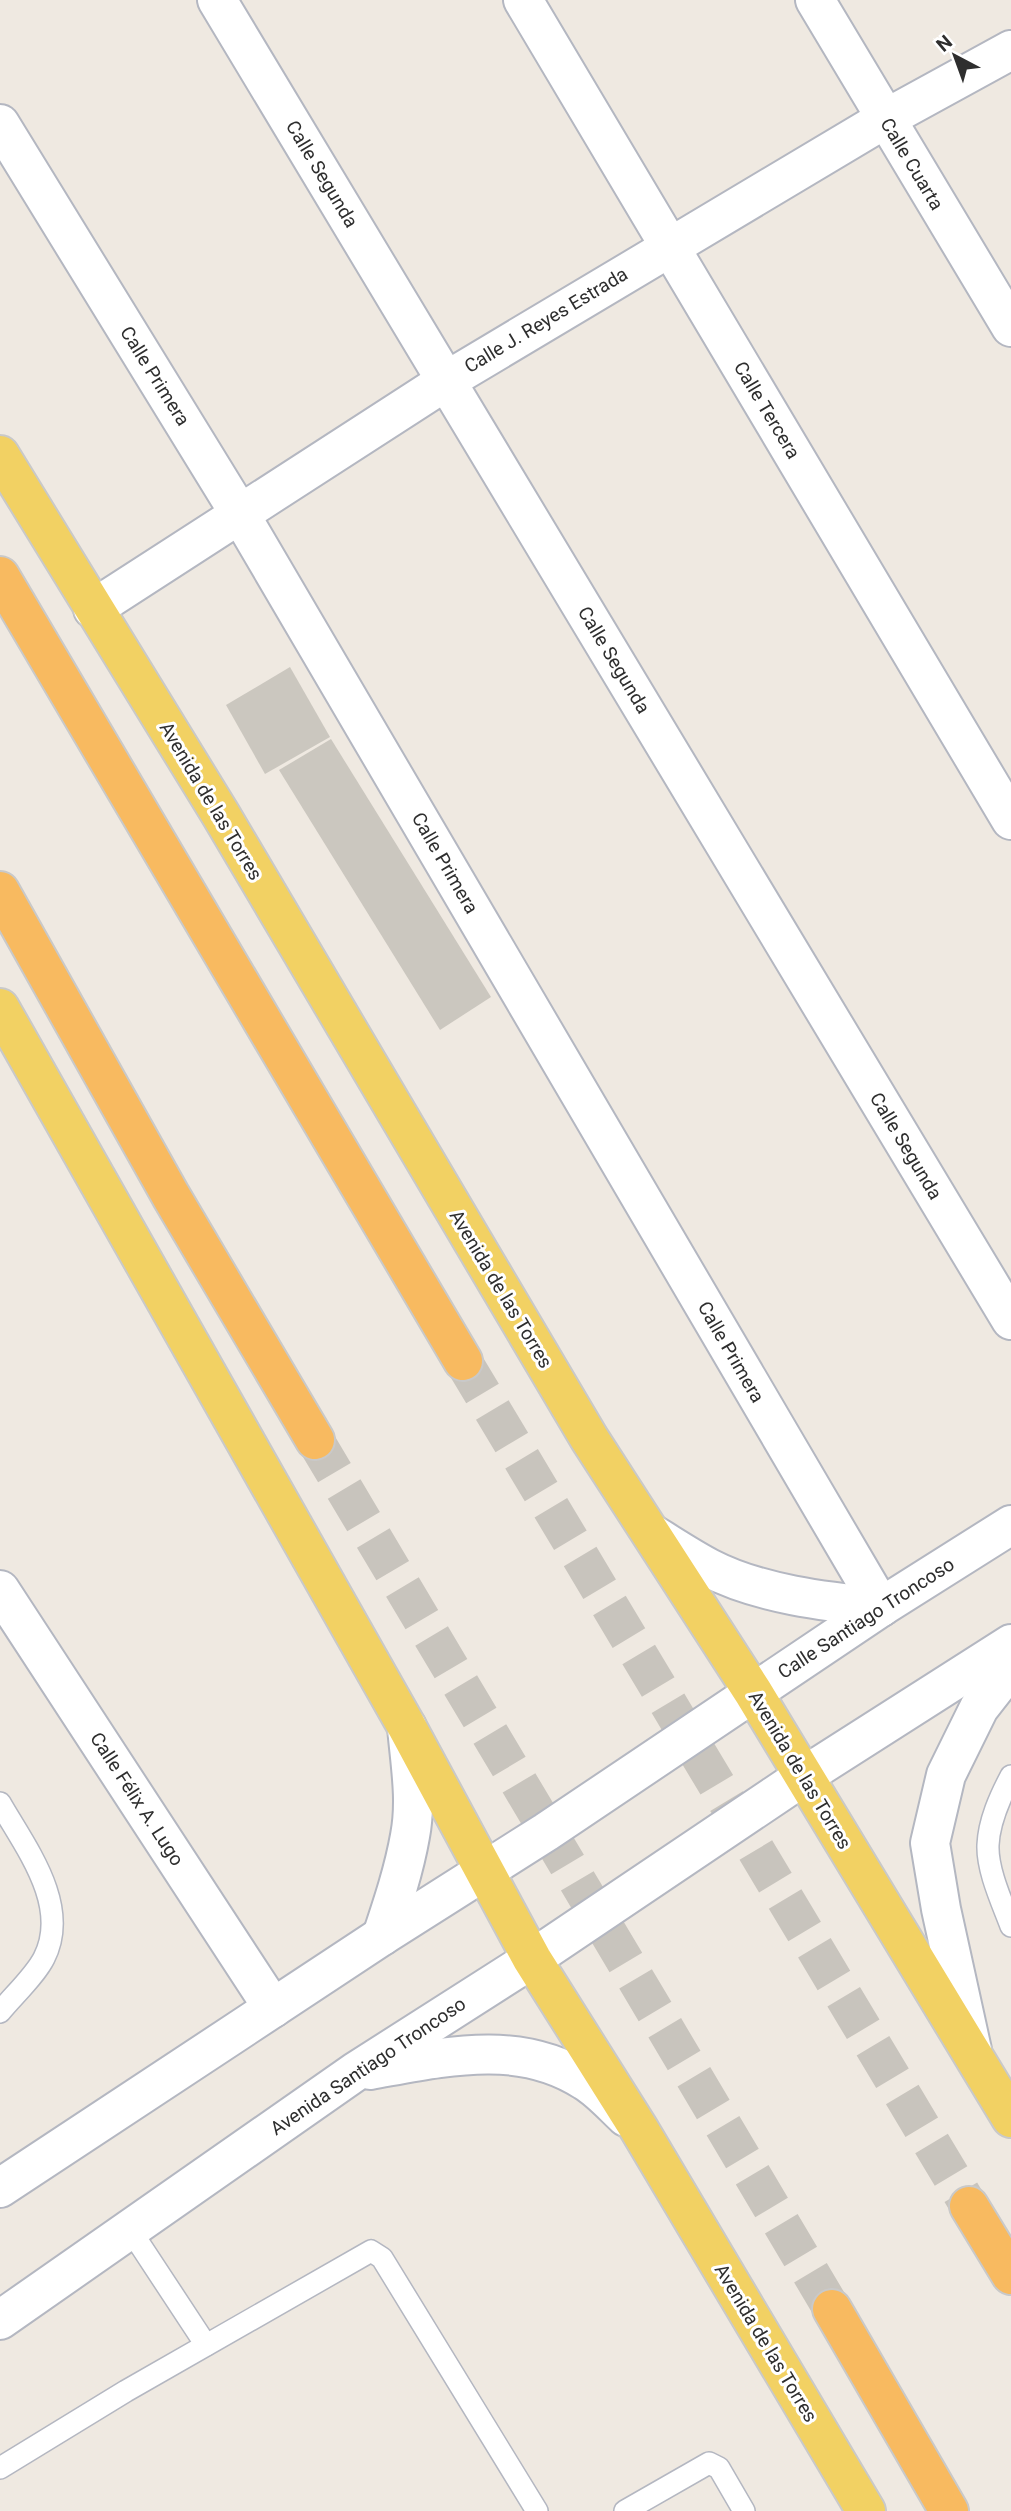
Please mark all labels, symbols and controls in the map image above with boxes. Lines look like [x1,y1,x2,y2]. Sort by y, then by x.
north arrow [920,21,990,91]
text: N [932,30,957,57]
street label: Calle Cuarta [876,114,948,214]
street label: Calle Segunda [281,116,363,232]
street label: Calle J. Reyes Estrada [460,262,632,378]
street label: Calle Primera [115,322,195,430]
street label: Calle Tercera [729,357,805,463]
street label: Calle Segunda [573,602,655,718]
street label: Avenida de las Torres [155,718,267,884]
street label: Calle Primera [407,808,483,918]
street label: Calle Segunda [865,1088,947,1204]
street label: Avenida de las Torres [445,1206,557,1372]
street label: Calle Primera [693,1297,769,1407]
street label: Calle Santiago Troncoso [774,1552,958,1684]
street label: Avenida de las Torres [744,1687,856,1853]
street label: Calle Félix A. Lugo [85,1728,189,1870]
street label: Avenida Santiago Troncoso [266,1992,470,2140]
street label: Avenida de las Torres [710,2260,822,2426]

